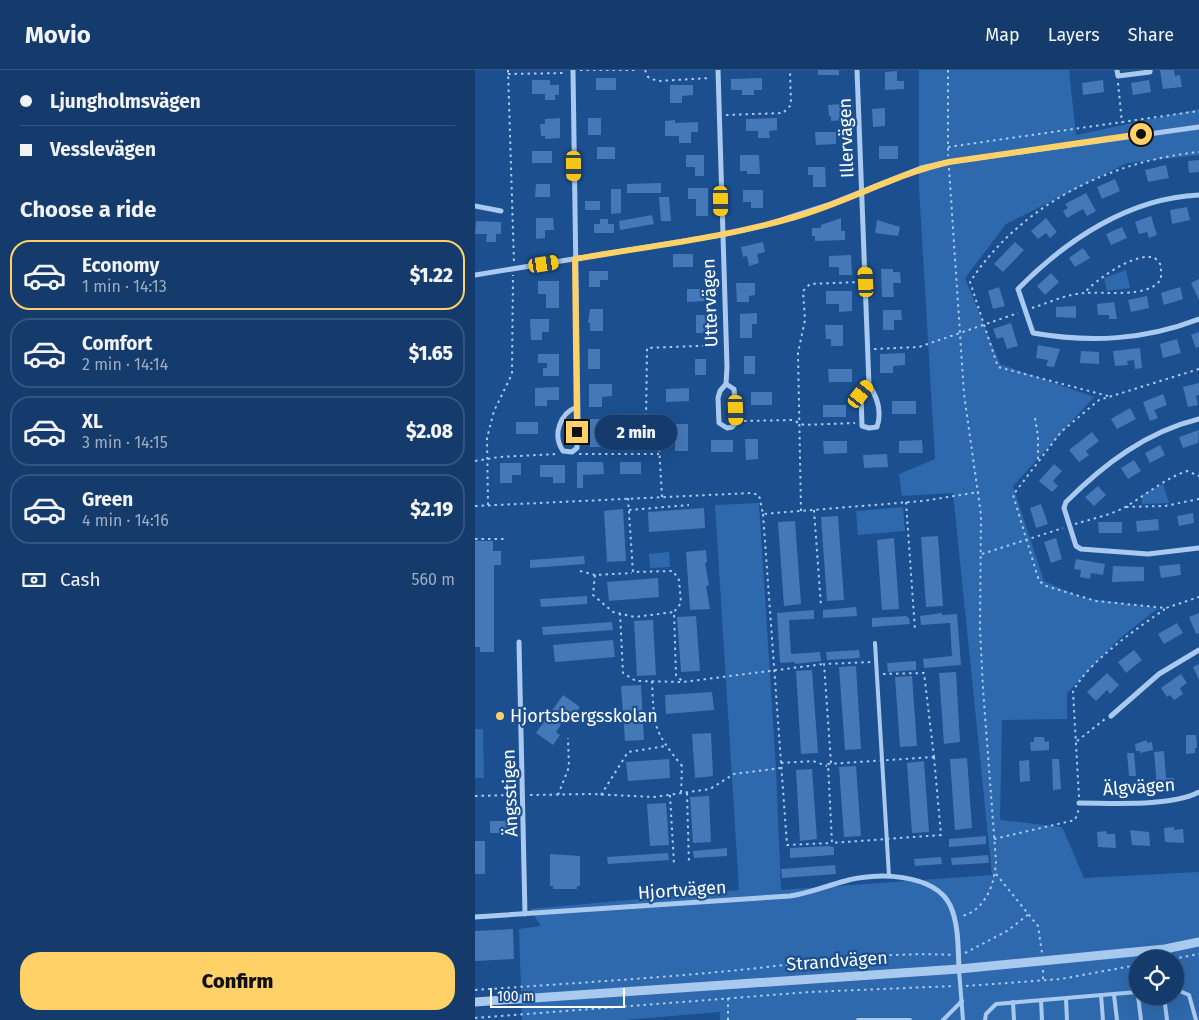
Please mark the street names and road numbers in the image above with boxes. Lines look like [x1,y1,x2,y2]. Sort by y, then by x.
street label: Illervägen [834,98,858,178]
street label: Uttervägen [697,258,723,348]
street label: Ängsstigen [497,749,523,837]
street label: Älgvägen [1102,773,1176,801]
street label: Hjortvägen [637,876,727,904]
street label: Strandvägen [786,946,888,976]

